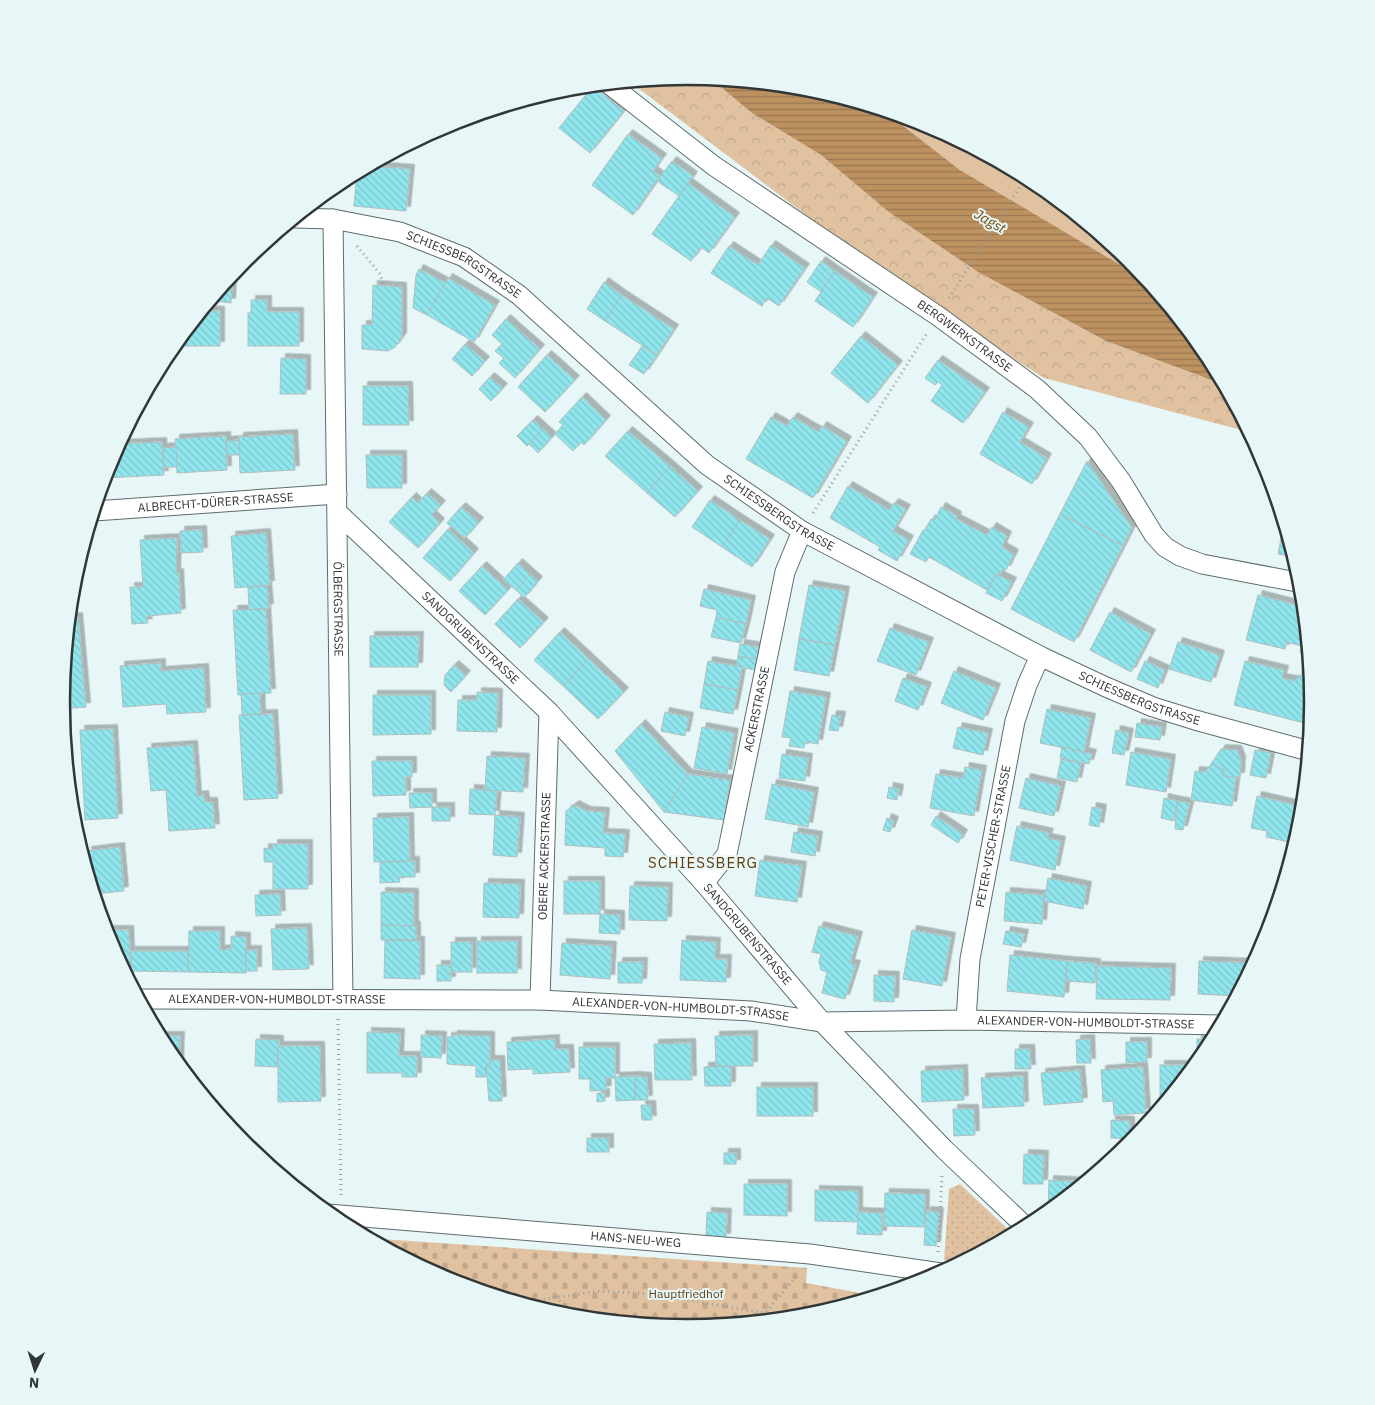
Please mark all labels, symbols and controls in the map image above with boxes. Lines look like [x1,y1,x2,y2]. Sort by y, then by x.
water label: Jagst [971,205,1009,237]
street label: SCHIESSBERGSTRASSE [404,227,524,301]
street label: BERGWERKSTRASSE [914,296,1015,375]
street label: SCHIESSBERGSTRASSE [721,471,837,554]
street label: ALBRECHT-DÜRER-STRASSE [137,489,294,515]
street label: ÖLBERGSTRASSE [330,561,347,657]
street label: SANDGRUBENSTRASSE [419,588,523,687]
street label: ACKERSTRASSE [740,665,772,753]
street label: SCHIESSBERGSTRASSE [1076,667,1202,728]
street label: PETER-VISCHER-STRASSE [972,764,1013,908]
street label: OBERE ACKERSTRASSE [535,792,553,920]
district label: SCHIESSBERG [648,853,758,872]
street label: SANDGRUBENSTRASSE [701,880,795,988]
street label: ALEXANDER-VON-HUMBOLDT-STRASSE [168,991,386,1007]
street label: ALEXANDER-VON-HUMBOLDT-STRASSE [572,994,790,1024]
street label: ALEXANDER-VON-HUMBOLDT-STRASSE [977,1012,1195,1031]
street label: HANS-NEU-WEG [590,1228,682,1250]
park label: Hauptfriedhof [649,1286,724,1301]
north arrow [10,1345,60,1395]
text: N [28,1374,40,1392]

